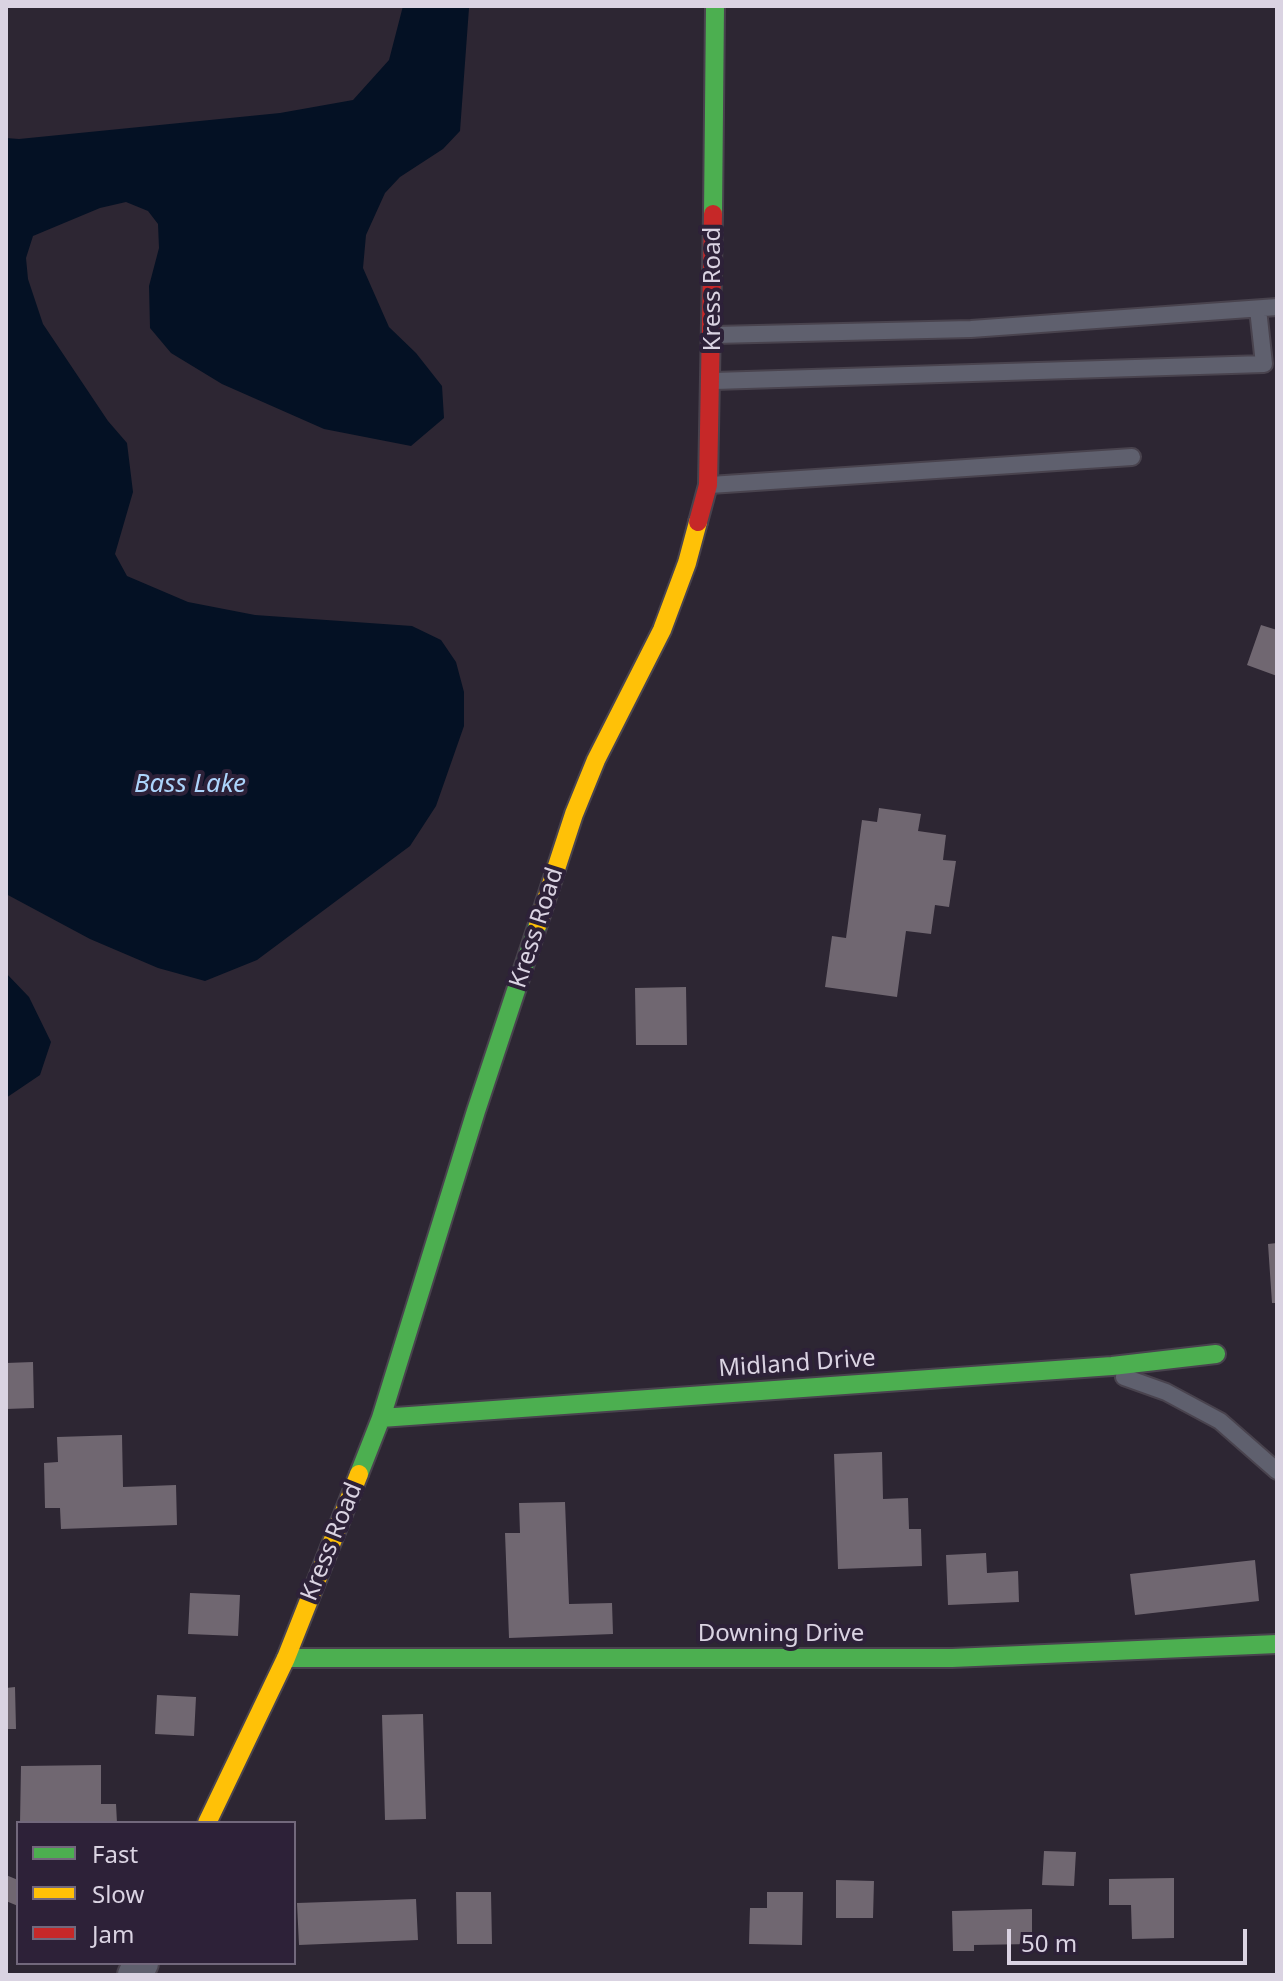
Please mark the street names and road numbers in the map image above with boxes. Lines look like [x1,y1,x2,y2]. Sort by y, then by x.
street label: Kress Road [699,227,727,351]
street label: Kress Road [504,864,570,992]
street label: Midland Drive [717,1344,877,1384]
street label: Kress Road [295,1479,369,1605]
street label: Downing Drive [698,1620,864,1648]

